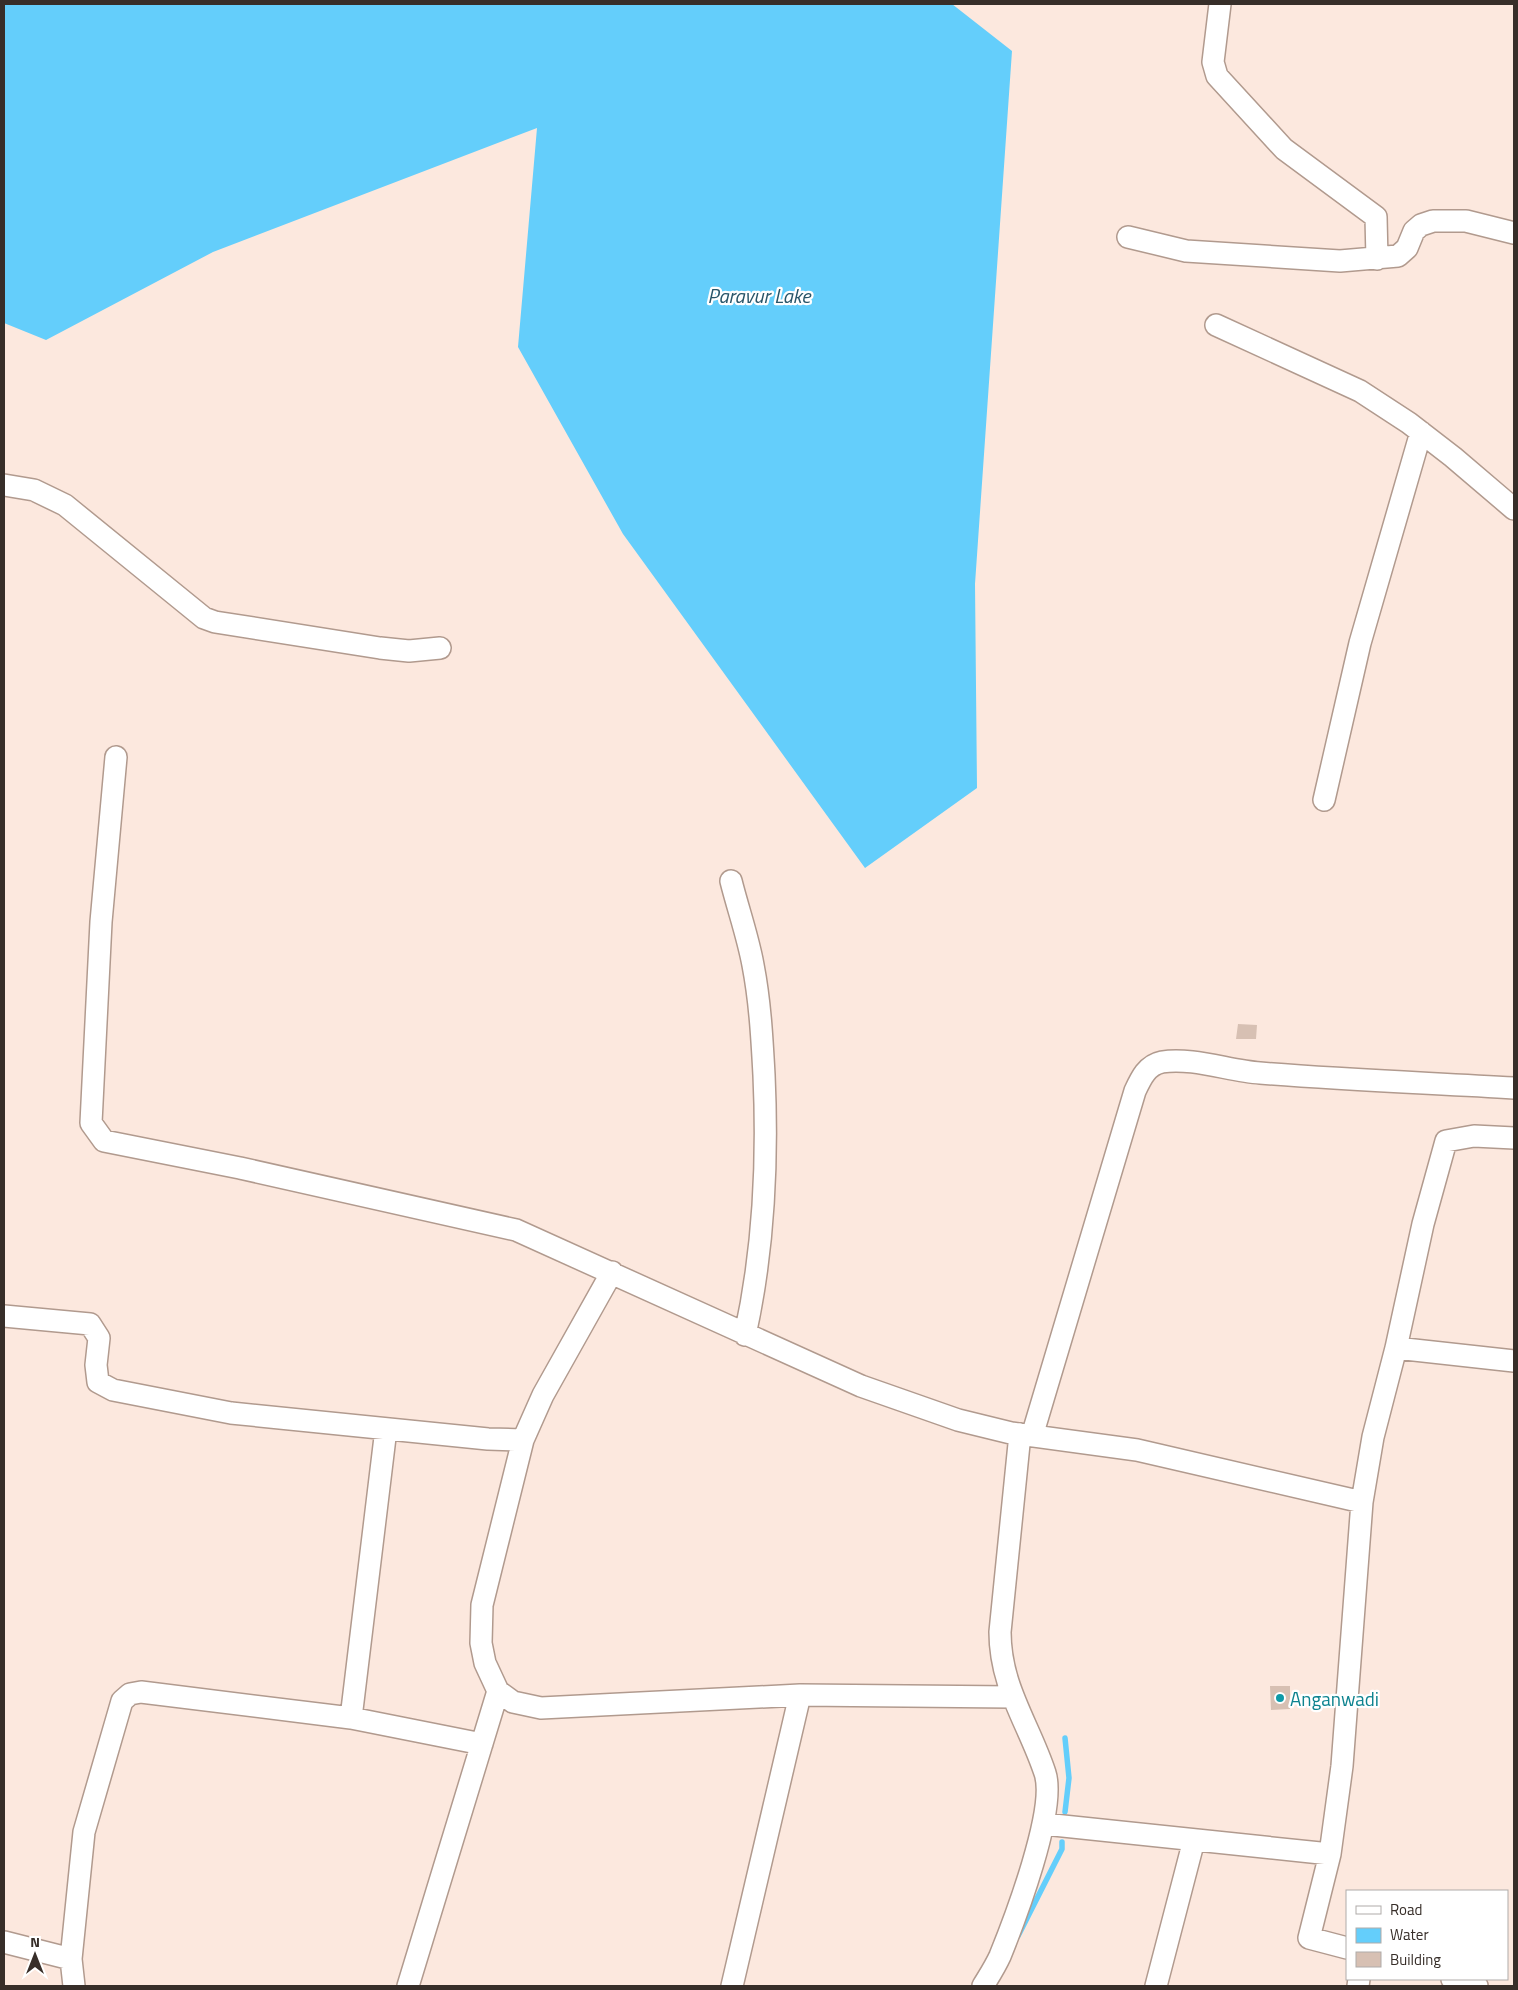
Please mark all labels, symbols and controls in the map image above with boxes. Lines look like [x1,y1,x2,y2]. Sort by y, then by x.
water label: Paravur Lake [707,280,812,311]
place label: Anganwadi [1290,1684,1379,1713]
marker: Anganwadi [1274,1692,1286,1704]
legend [1346,1890,1508,1980]
text: Road [1390,1898,1422,1921]
text: Water [1390,1923,1429,1946]
north arrow [10,1930,60,1980]
text: N [30,1931,40,1952]
text: Building [1390,1948,1441,1971]

